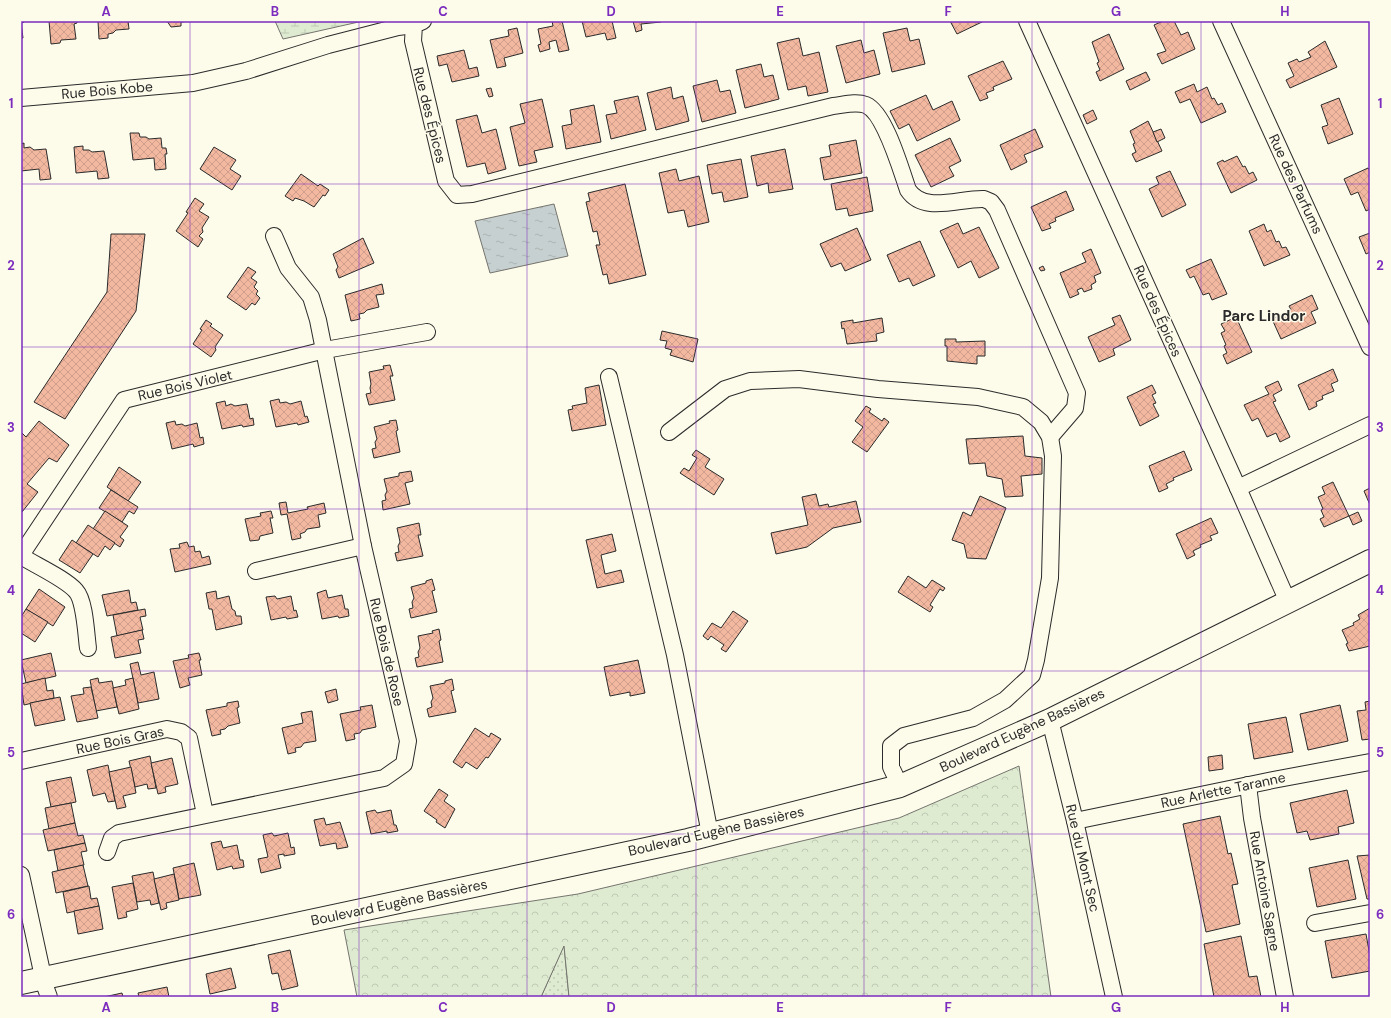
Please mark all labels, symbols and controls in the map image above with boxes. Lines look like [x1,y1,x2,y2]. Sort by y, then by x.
text: A [101,3,111,20]
text: B [271,3,279,20]
text: C [438,3,448,20]
text: D [606,3,616,20]
text: E [776,3,784,20]
text: F [944,3,952,20]
text: G [1111,3,1121,20]
text: H [1280,3,1290,20]
street label: Rue des Épices [409,65,451,165]
street label: Rue Bois Kobe [61,77,153,103]
text: 1 [9,95,13,112]
text: 1 [1378,95,1382,112]
street label: Rue des Parfums [1265,131,1327,237]
text: 2 [7,257,15,274]
text: 2 [1376,257,1384,274]
street label: Rue des Épices [1130,262,1186,360]
district label: Parc Lindor [1223,306,1306,326]
street label: Rue Bois Violet [136,365,234,405]
text: 3 [7,419,15,436]
text: 3 [1376,419,1384,436]
text: 4 [7,582,15,599]
text: 4 [1376,582,1384,599]
street label: Rue Bois de Rose [366,596,408,708]
street label: Boulevard Eugène Bassières [937,684,1107,776]
street label: Rue Bois Gras [74,722,166,758]
text: 5 [7,744,15,761]
text: 5 [1376,744,1384,761]
street label: Rue Arlette Taranne [1159,768,1287,812]
street label: Boulevard Eugène Bassières [626,802,806,860]
street label: Rue du Mont Sec [1062,802,1104,914]
street label: Rue Antoine Sagne [1246,830,1284,952]
street label: Boulevard Eugène Bassières [309,874,489,930]
text: 6 [7,906,15,923]
text: 6 [1376,906,1384,923]
text: A [101,999,111,1016]
text: B [271,999,279,1016]
text: C [438,999,448,1016]
text: D [606,999,616,1016]
text: E [776,999,784,1016]
text: F [944,999,952,1016]
text: G [1111,999,1121,1016]
text: H [1280,999,1290,1016]

